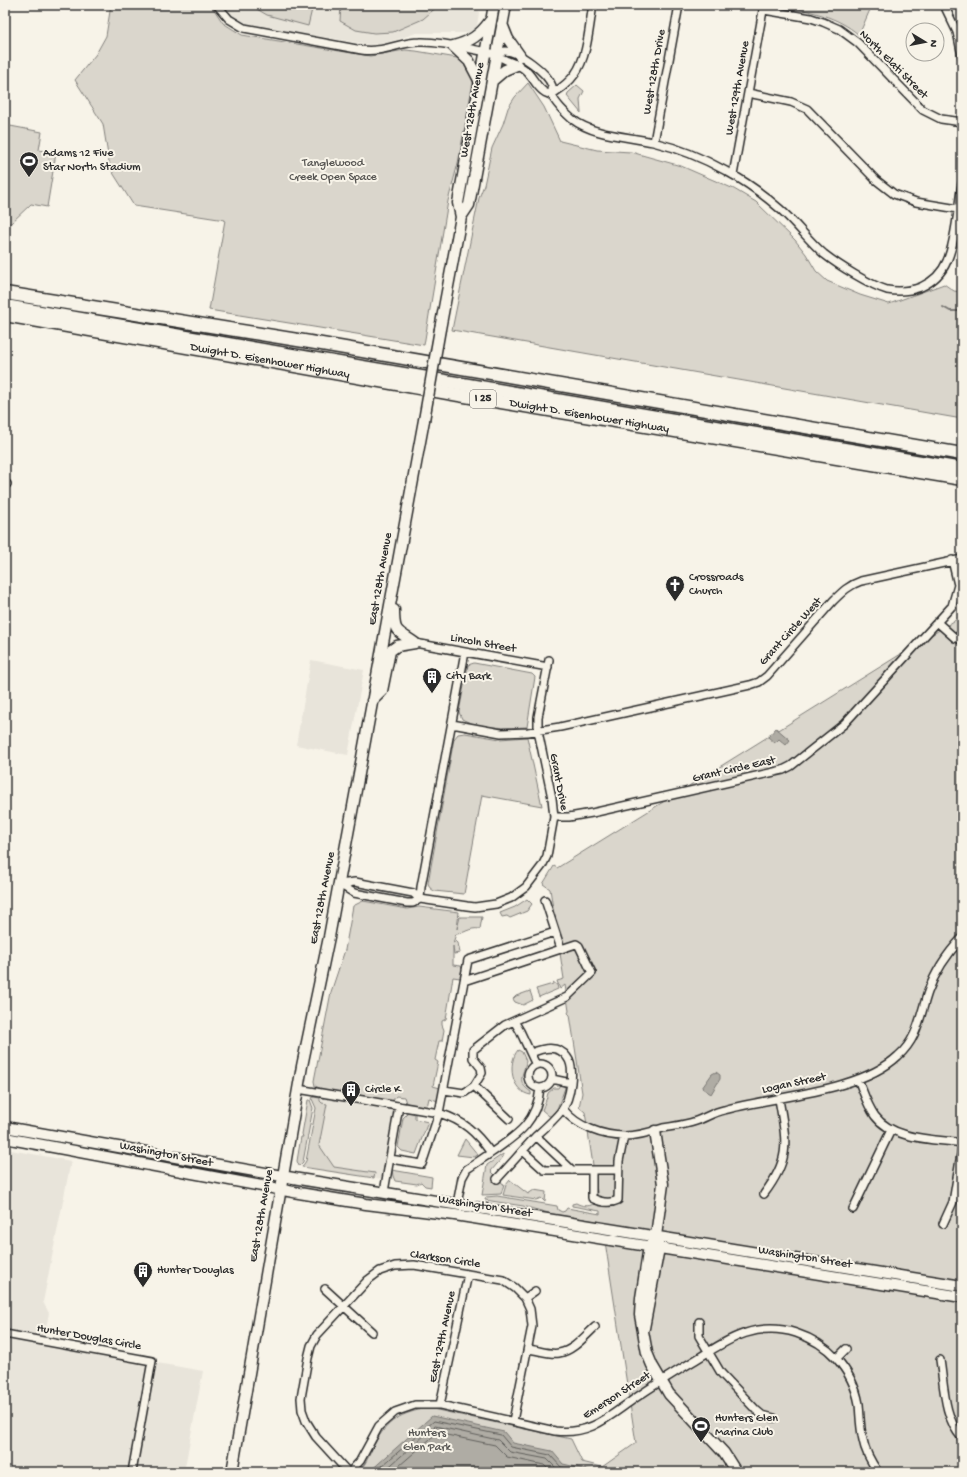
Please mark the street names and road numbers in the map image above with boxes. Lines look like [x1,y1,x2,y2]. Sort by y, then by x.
street label: West 128th Drive [641,28,670,116]
street label: North Elati Street [856,28,931,103]
street label: West 129th Avenue [723,39,753,136]
street label: West 128th Avenue [458,61,488,159]
street label: Dwight D. Eisenhower Highway [188,341,351,383]
road number: I 25 [470,390,496,408]
street label: Dwight D. Eisenhower Highway [507,396,670,437]
street label: East 128th Avenue [366,531,396,626]
street label: Grant Circle West [757,594,826,669]
street label: Lincoln Street [449,631,518,657]
street label: Grant Drive [546,752,571,813]
street label: Grant Circle East [691,753,778,786]
street label: East 128th Avenue [307,850,339,945]
street label: Logan Street [761,1070,828,1098]
street label: Washington Street [118,1139,215,1171]
street label: East 128th Avenue [247,1168,277,1263]
street label: Washington Street [437,1193,534,1221]
street label: Washington Street [757,1244,854,1272]
street label: Clarkson Circle [409,1248,482,1272]
street label: East 129th Avenue [426,1289,460,1384]
street label: Hunter Douglas Circle [36,1322,143,1354]
street label: Emerson Street [581,1368,654,1423]

